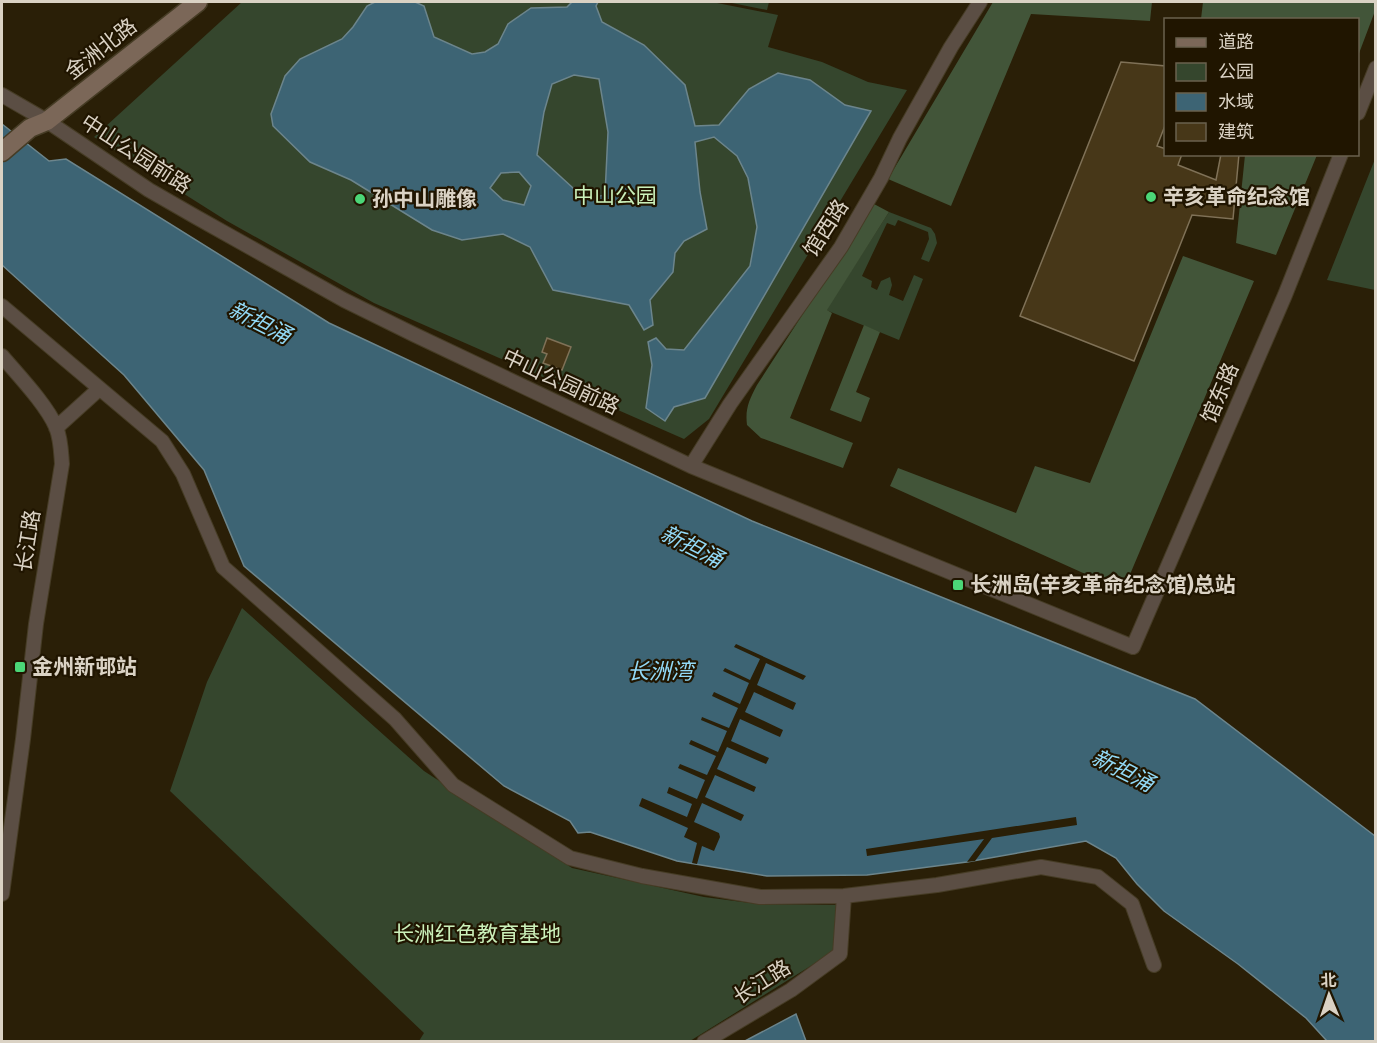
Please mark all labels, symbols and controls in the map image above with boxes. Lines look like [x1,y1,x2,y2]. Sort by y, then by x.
street label: 金洲北路 [60,13,142,85]
legend [1164,18,1359,156]
text: 道路 [1218,31,1254,53]
text: 公园 [1218,61,1254,83]
text: 水域 [1218,91,1254,113]
street label: 中山公园前路 [76,109,196,199]
text: 建筑 [1218,121,1254,143]
park label: 中山公园 [573,183,657,209]
place label: 辛亥革命纪念馆 [1163,184,1310,210]
place label: 孙中山雕像 [372,186,477,212]
marker: 辛亥革命纪念馆 [1144,190,1158,204]
marker: 孙中山雕像 [353,192,367,206]
street label: 馆西路 [798,195,854,261]
water label: 新担涌 [224,295,298,351]
street label: 中山公园前路 [498,344,624,420]
street label: 馆东路 [1196,359,1244,427]
street label: 长江路 [10,508,46,574]
water label: 新担涌 [656,519,730,575]
place label: 长洲岛(辛亥革命纪念馆)总站 [970,572,1236,598]
marker: 长洲岛(辛亥革命纪念馆)总站 [951,578,965,592]
place label: 金州新邨站 [32,654,137,680]
water label: 长洲湾 [627,658,697,685]
marker: 金州新邨站 [13,660,27,674]
water label: 新担涌 [1087,743,1161,799]
park label: 长洲红色教育基地 [393,921,561,947]
street label: 长江路 [728,954,796,1010]
north arrow [1299,965,1359,1025]
text: 北 [1320,971,1337,990]

